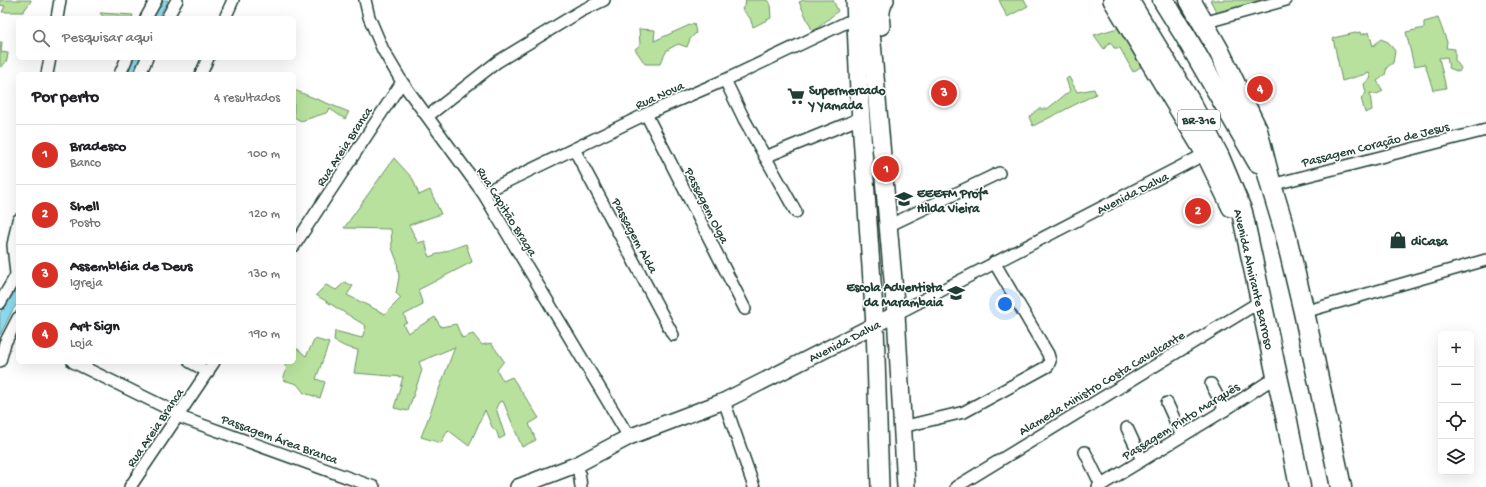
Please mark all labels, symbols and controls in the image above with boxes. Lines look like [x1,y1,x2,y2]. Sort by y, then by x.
search box [16,16,296,60]
icon: search [30,27,52,49]
text: Pesquisar aqui [62,29,153,47]
pin: 4 [1247,74,1273,104]
pin: 3 [931,78,957,108]
street label: Rua Nova [633,79,687,114]
place label: Supermercado Y Yamada [807,84,886,114]
supermarket icon: Supermercado Y Yamada [786,86,806,106]
text: Por perto [32,88,99,108]
text: 4 resultados [214,91,280,106]
street label: Rua Areia Branca [314,104,377,190]
road number: BR-316 [1178,110,1220,130]
street label: Passagem Coração de Jesus [1299,120,1452,171]
text: Bradesco [70,138,126,156]
text: 1 [42,147,48,162]
text: 100 m [248,147,280,162]
pin: 1 [873,154,899,184]
text: Banco [70,156,101,171]
street label: Rua Capitão Braga [472,165,540,260]
street label: Passagem Olga [680,165,732,247]
street label: Avenida Dalva [1095,169,1172,219]
place label: EEEFM Profª Hilda Vieira [917,186,990,217]
school or university icon: EEEFM Profª Hilda Vieira [894,189,914,209]
street label: Passagem Alda [607,195,660,277]
pin: 2 [1185,196,1211,226]
text: Shell [70,198,99,216]
text: 2 [42,207,48,222]
text: 120 m [249,207,280,222]
street label: Avenida Almirante Barroso [1229,208,1276,352]
text: Posto [70,216,101,231]
shop icon: diCasa [1388,230,1408,250]
place label: diCasa [1411,235,1448,250]
text: Assembléia de Deus [70,258,193,276]
text: 3 [42,267,48,282]
text: 130 m [248,267,280,282]
text: Igreja [70,276,103,291]
place label: Escola Adventista da Marambaia [846,281,944,311]
school or university icon: Escola Adventista da Marambaia [946,283,966,303]
your location [995,294,1015,314]
street label: Avenida Dalva [807,317,884,367]
text: Art Sign [70,318,120,336]
text: 4 [42,327,48,342]
text: 190 m [249,327,280,342]
street label: Alameda Ministro Costa Cavalcante [1017,328,1188,440]
map controls [1438,331,1474,475]
button: + [1438,331,1474,367]
text: Loja [70,336,93,351]
button: − [1438,367,1474,403]
street label: Passagem Pinto Marquês [1119,379,1244,465]
street label: Rua Areia Branca [124,386,188,471]
button: locate [1438,403,1474,439]
street label: Passagem Área Branca [218,411,341,469]
button: layers [1438,439,1474,475]

